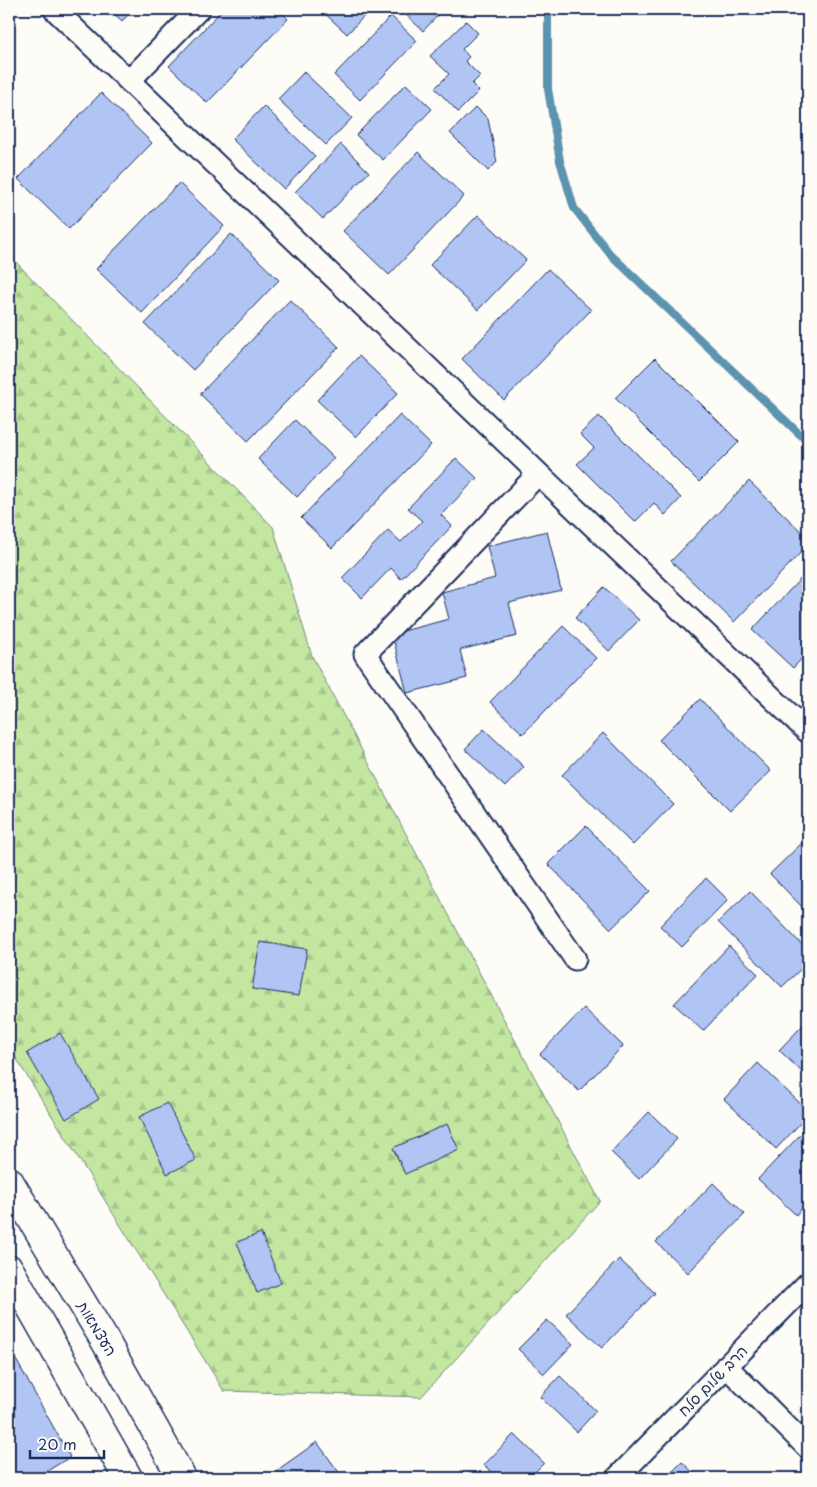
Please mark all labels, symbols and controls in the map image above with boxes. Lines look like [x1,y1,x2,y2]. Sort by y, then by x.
street label: העצמאות [72,1295,124,1360]
street label: הרב שלום סלח [672,1339,752,1421]
scale bar [30,1427,104,1459]
text: 20 m [38,1432,77,1455]

